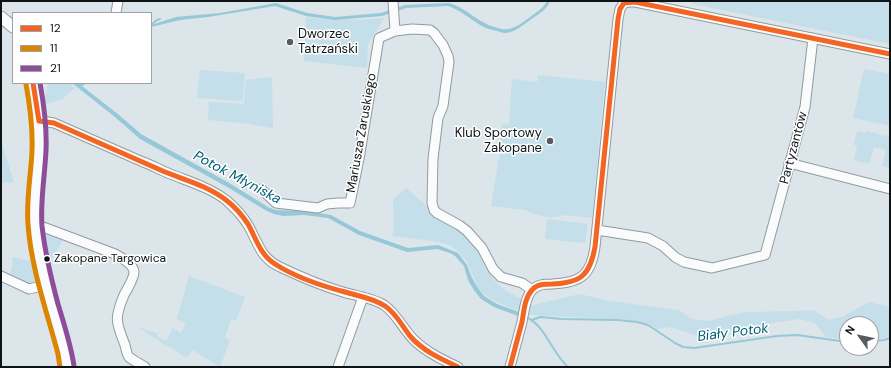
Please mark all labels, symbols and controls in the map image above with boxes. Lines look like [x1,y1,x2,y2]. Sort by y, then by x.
legend [12,12,152,84]
text: 12 [50,20,61,36]
place label: Dworzec Tatrzański [298,27,358,58]
marker: Dworzec Tatrzański [285,37,295,47]
text: 11 [50,40,58,56]
text: 21 [50,60,61,76]
street label: Mariusza Zaruskiego [344,72,380,194]
street label: Partyzantów [777,110,811,186]
place label: Klub Sportowy Zakopane [455,126,542,157]
marker: Klub Sportowy Zakopane [545,136,555,146]
water label: Potok Młyniska [190,148,284,208]
place label: Zakopane Targowica [54,252,166,266]
marker: Zakopane Targowica [42,254,52,264]
north arrow [839,316,879,356]
water label: Biały Potok [696,320,770,346]
text: N [842,323,858,337]

